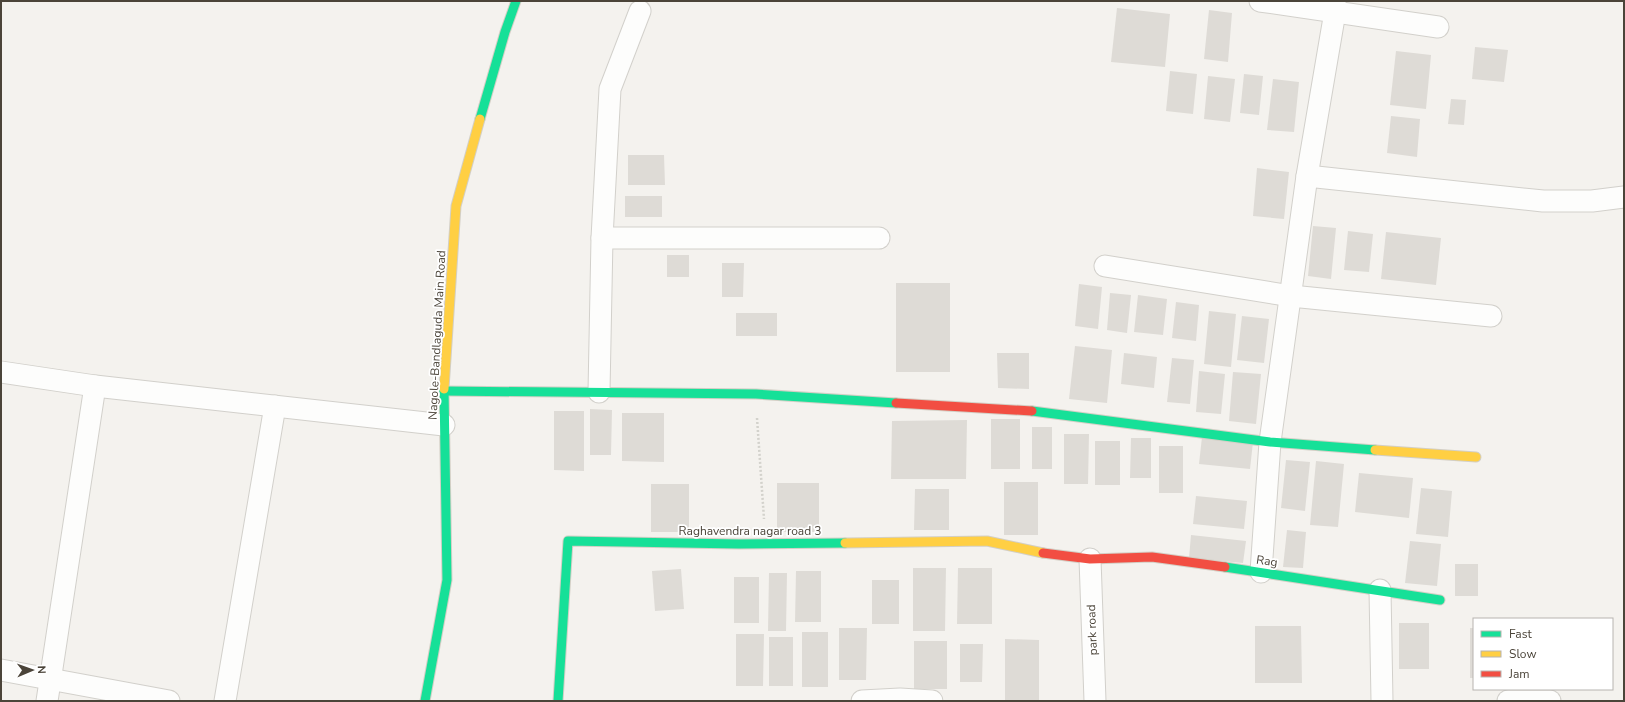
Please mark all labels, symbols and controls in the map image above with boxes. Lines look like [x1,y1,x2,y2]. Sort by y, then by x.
street label: Nagole-Bandlaguda Main Road [425,250,449,420]
street label: Raghavendra nagar road 3 [679,523,821,539]
street label: Rag [1255,552,1279,570]
street label: park road [1083,604,1101,656]
legend [1473,618,1613,690]
text: Fast [1509,626,1532,642]
text: Slow [1509,646,1537,662]
north arrow [12,650,52,690]
text: N [34,665,49,674]
text: Jam [1508,666,1530,682]

